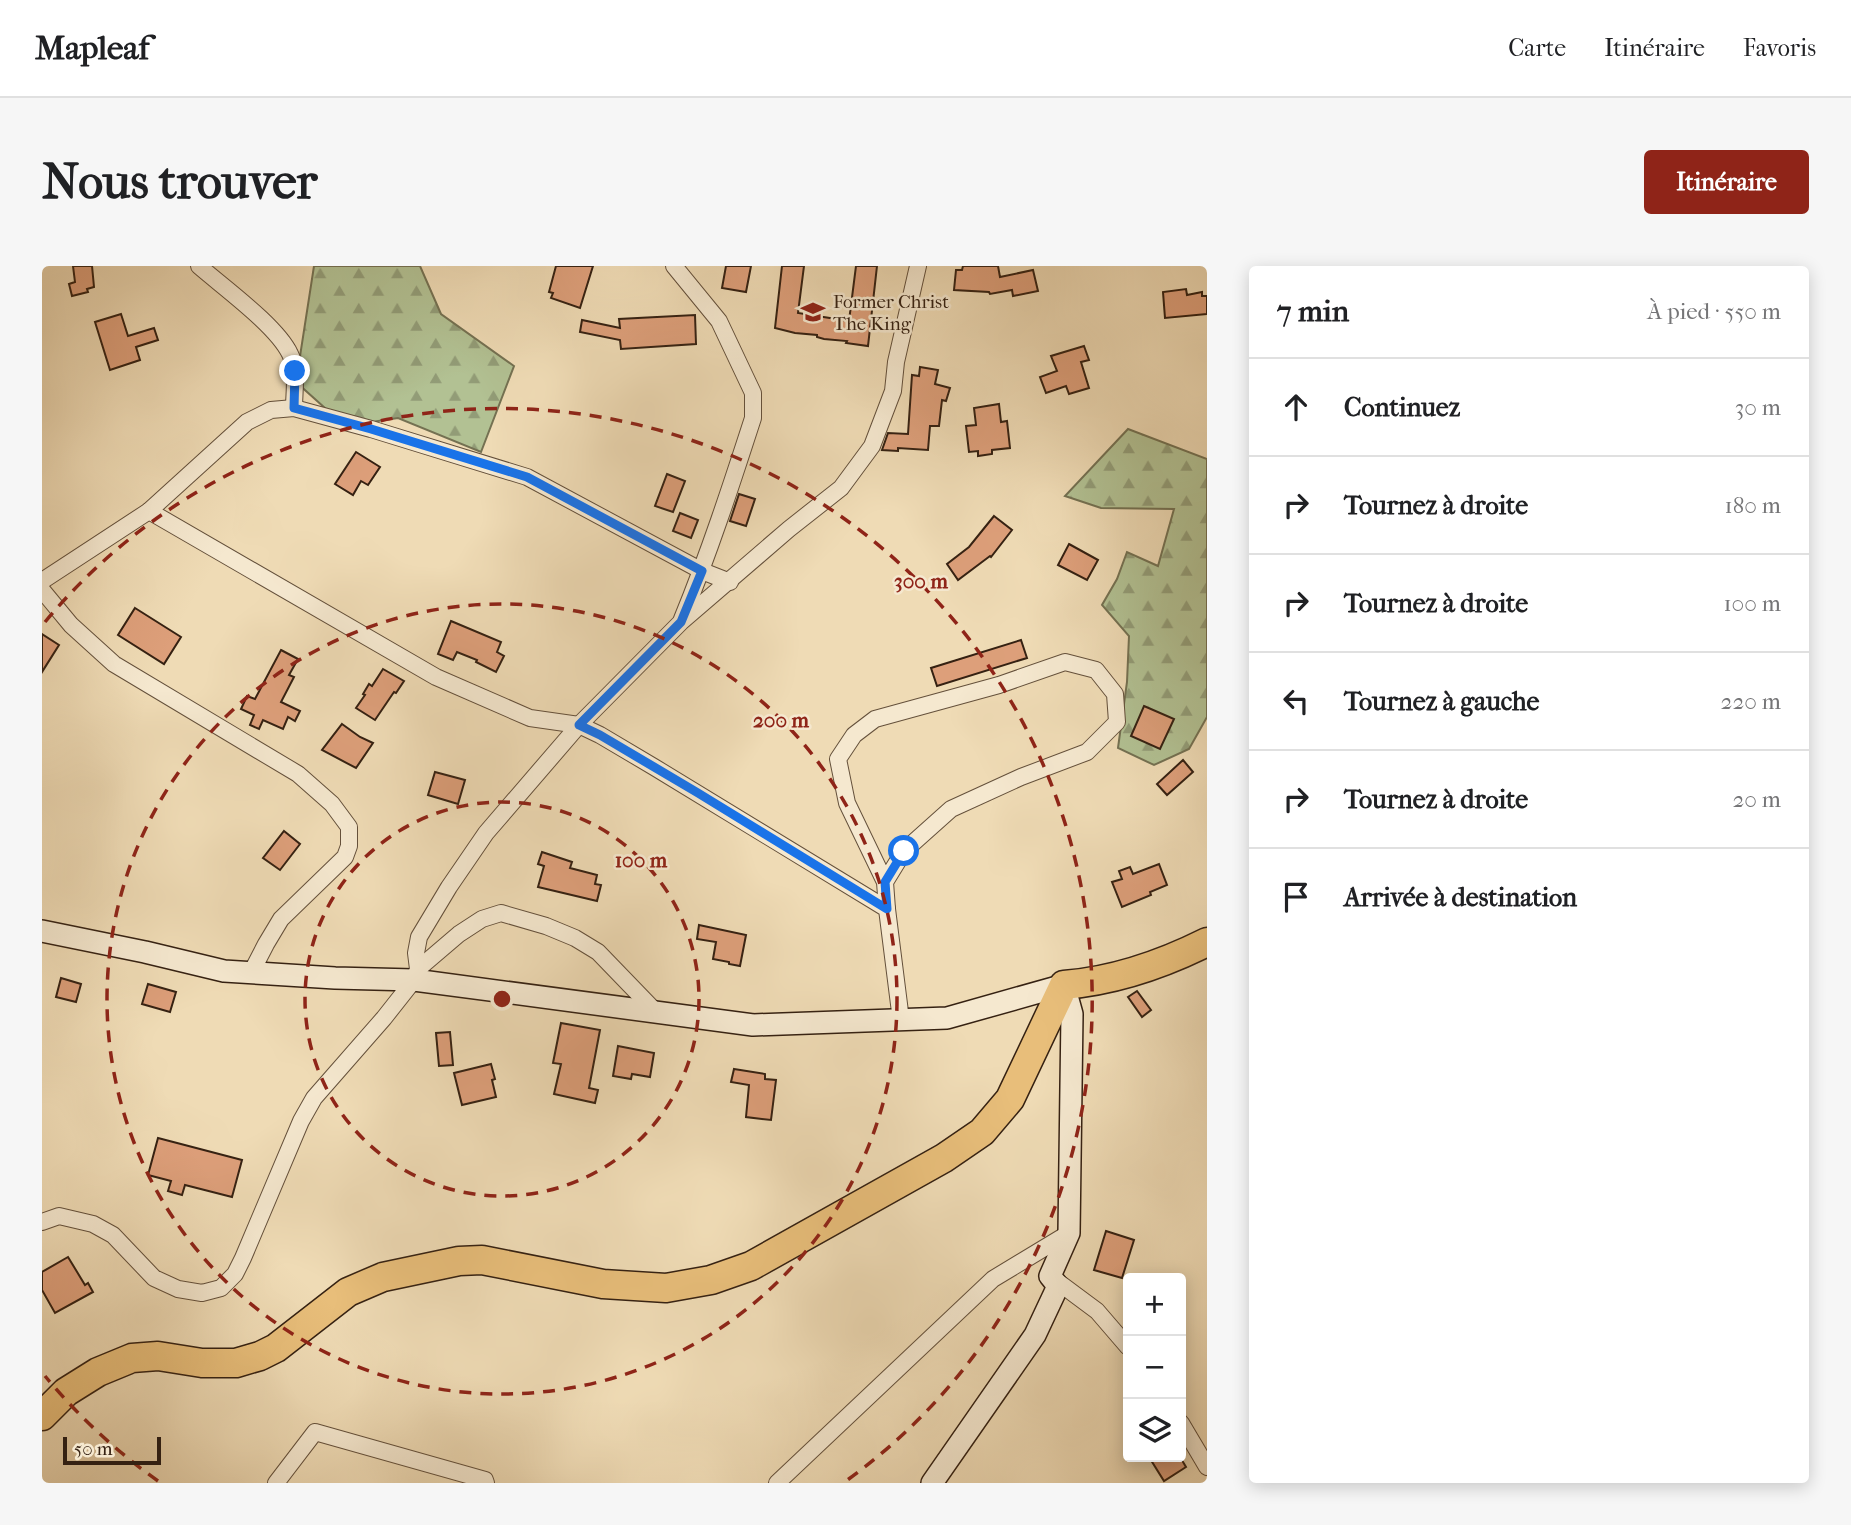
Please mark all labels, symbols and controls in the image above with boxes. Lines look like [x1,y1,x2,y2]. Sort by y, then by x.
text: Mapleaf [35,29,149,68]
text: Carte [1508,34,1566,62]
text: Itinéraire [1604,34,1705,62]
text: Favoris [1743,34,1816,62]
button: Itinéraire [1644,150,1809,214]
text: Nous trouver [42,153,317,211]
place label: Former Christ The King [833,291,949,335]
text: 7 min [1277,294,1349,329]
school or university icon: Former Christ The King [799,298,827,326]
text: À pied · 550 m [1647,298,1781,325]
route end [279,355,310,386]
icon: ahead [1277,388,1315,426]
text: Continuez [1344,392,1460,423]
text: 30 m [1735,394,1781,421]
icon: right [1277,486,1315,524]
text: Tournez à droite [1344,490,1528,521]
text: 180 m [1724,492,1781,519]
text: 300 m [894,569,948,593]
icon: right [1277,584,1315,622]
text: Tournez à droite [1344,588,1528,619]
text: 100 m [1723,590,1781,617]
icon: left [1277,682,1315,720]
text: Tournez à gauche [1344,686,1539,717]
text: 220 m [1721,688,1781,715]
text: 200 m [753,708,810,732]
icon: right [1277,780,1315,818]
text: Tournez à droite [1344,784,1528,815]
text: 20 m [1732,786,1781,813]
route start [888,835,919,866]
text: 100 m [615,848,668,872]
icon: arrive [1277,878,1315,916]
text: Arrivée à destination [1344,882,1577,913]
centre of rings [490,987,514,1011]
map controls [1123,1273,1186,1462]
button: + [1123,1273,1186,1336]
button: − [1123,1336,1186,1399]
button: layers [1123,1399,1186,1462]
scale bar [63,1434,161,1466]
text: 50 m [74,1438,113,1460]

